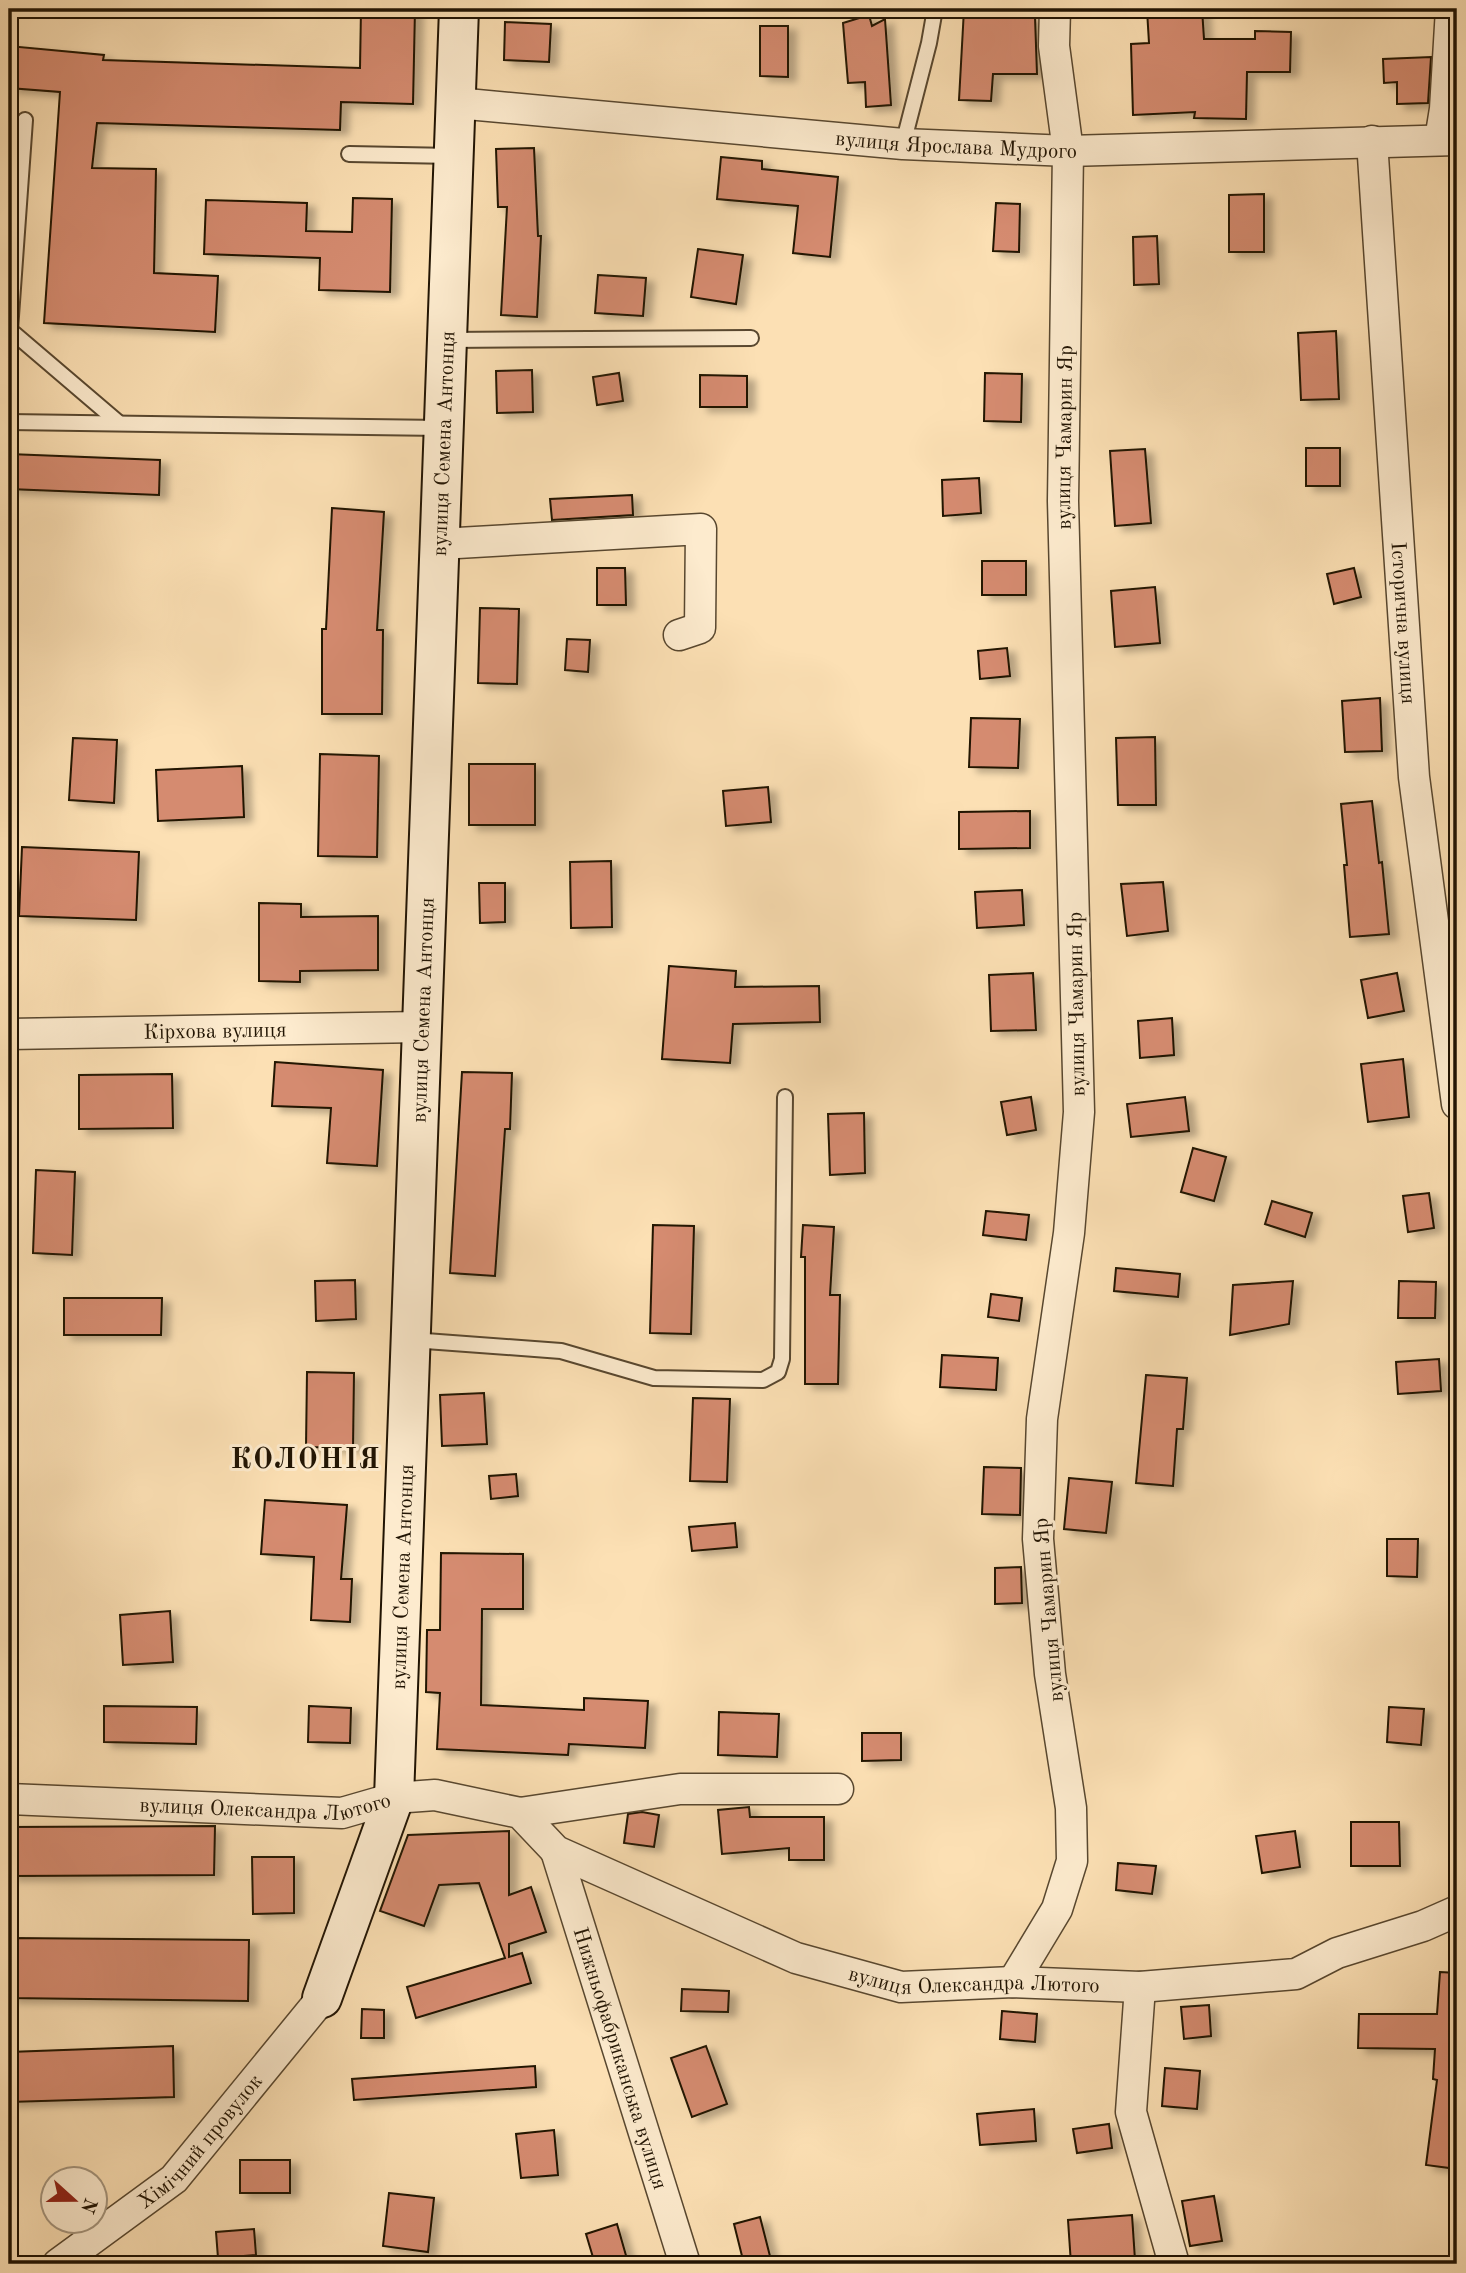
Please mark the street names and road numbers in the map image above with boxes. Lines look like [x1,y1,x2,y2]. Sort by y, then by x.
street label: вулиця Ярослава Мудрого [834,129,1077,163]
street label: вулиця Семена Антонця [430,330,459,557]
street label: вулиця Чамарин Яр [1054,345,1077,530]
street label: Історична вулиця [1386,541,1418,705]
street label: вулиця Семена Антонця [410,897,439,1123]
street label: вулиця Чамарин Яр [1065,911,1090,1096]
street label: Кірхова вулиця [143,1020,287,1044]
street label: вулиця Семена Антонця [389,1464,418,1690]
street label: вулиця Чамарин Яр [1031,1517,1068,1703]
street label: вулиця Олександра Лютого [139,1790,393,1825]
street label: Нижньофабриканська вулиця [569,1925,670,2192]
street label: вулиця Олександра Лютого [846,1964,1100,1999]
street label: Хімічний провулок [135,2071,267,2213]

